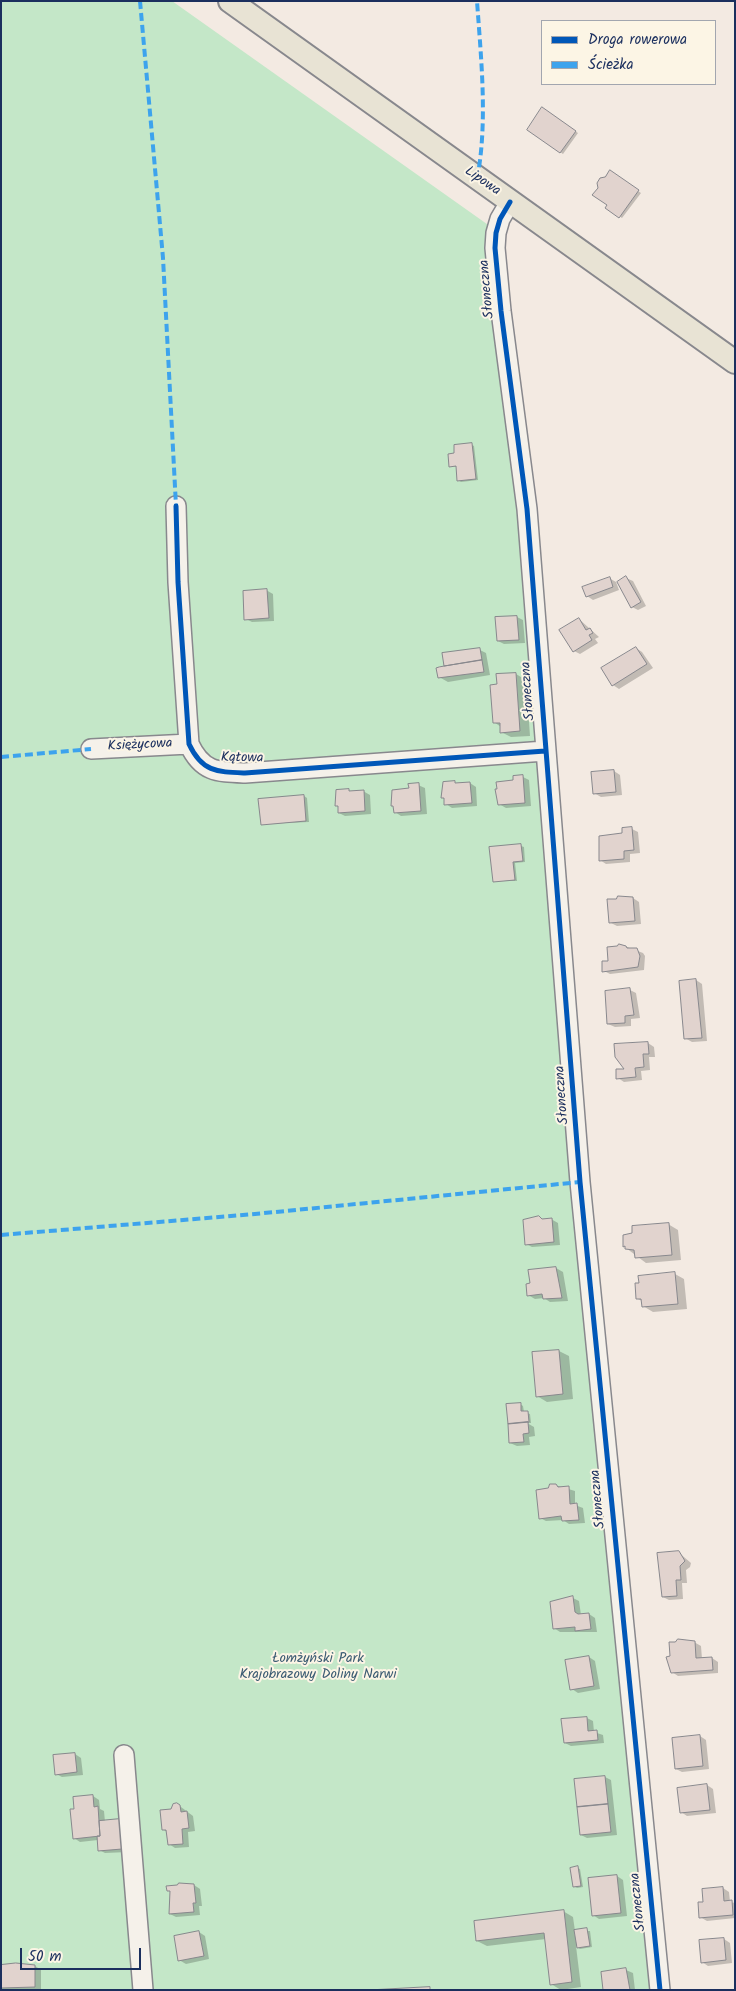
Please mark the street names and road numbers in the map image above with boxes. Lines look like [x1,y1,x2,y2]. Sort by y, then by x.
street label: Lipowa [461,164,503,200]
street label: Słoneczna [477,259,499,319]
street label: Słoneczna [519,661,539,721]
street label: Księżycowa [107,736,173,756]
street label: Kątowa [221,750,263,768]
street label: Słoneczna [553,1065,573,1125]
street label: Słoneczna [588,1469,610,1529]
street label: Słoneczna [628,1872,650,1932]

